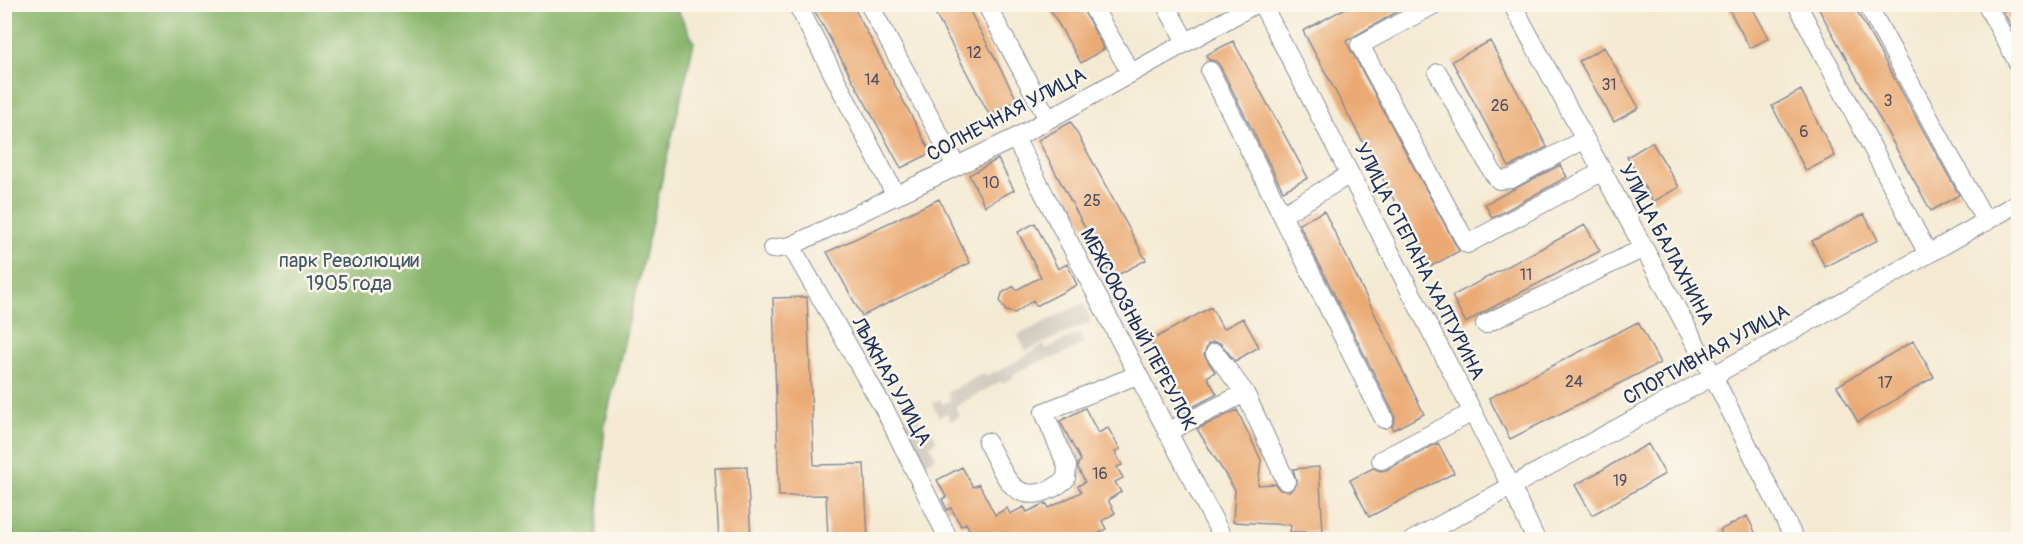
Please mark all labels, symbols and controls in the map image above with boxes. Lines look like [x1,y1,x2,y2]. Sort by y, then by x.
house number: 12 [966,43,982,63]
street label: СОЛНЕЧНАЯ УЛИЦА [922,62,1090,167]
house number: 14 [864,70,880,90]
house number: 31 [1601,75,1617,95]
house number: 3 [1884,91,1893,111]
house number: 26 [1491,96,1509,116]
house number: 6 [1799,122,1809,142]
street label: УЛИЦА СТЕПАНА ХАЛТУРИНА [1349,139,1490,384]
street label: УЛИЦА БАЛАХНИНА [1614,160,1720,329]
house number: 10 [982,173,1000,193]
house number: 25 [1083,191,1101,211]
street label: МЕЖСОЮЗНЫЙ ПЕРЕУЛОК [1075,224,1203,435]
park label: парк Революции 1905 года [279,248,419,296]
house number: 11 [1520,265,1532,285]
street label: СПОРТИВНАЯ УЛИЦА [1619,298,1794,410]
street label: ЛЫЖНАЯ УЛИЦА [845,312,937,450]
house number: 24 [1565,372,1583,392]
house number: 17 [1878,373,1893,393]
house number: 16 [1092,464,1108,484]
house number: 19 [1613,471,1627,491]

